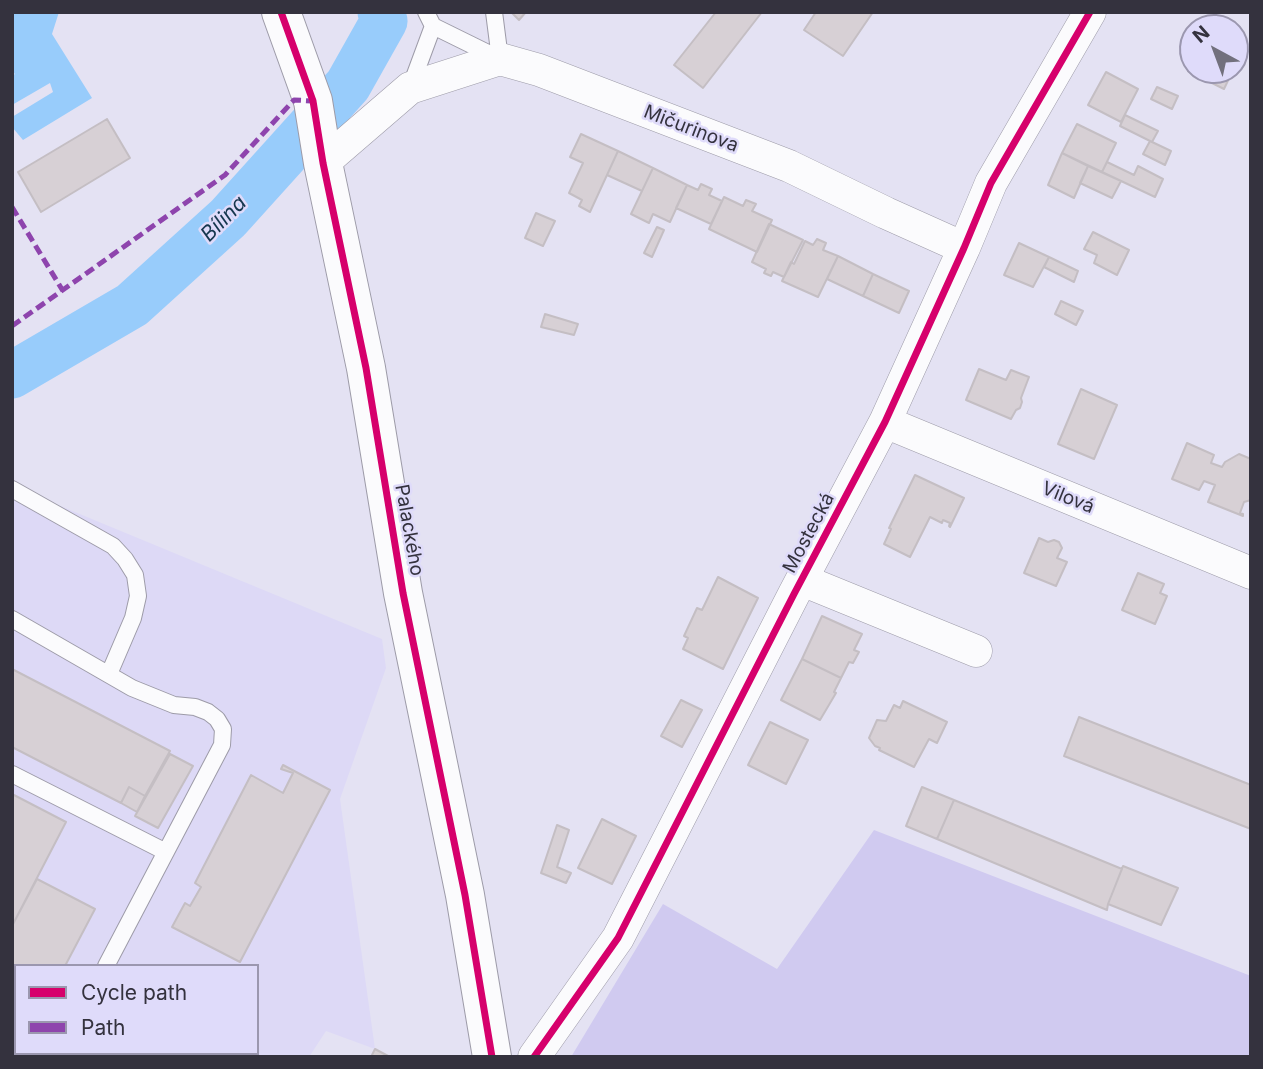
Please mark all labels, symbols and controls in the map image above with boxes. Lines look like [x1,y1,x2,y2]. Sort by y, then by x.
north arrow [1179,14,1249,84]
text: N [1188,21,1214,48]
street label: Mičurinova [641,101,741,157]
water label: Bílina [196,191,252,247]
street label: Vilová [1038,477,1098,519]
street label: Palackého [390,482,428,578]
street label: Mostecká [778,489,840,577]
legend [14,964,259,1055]
text: Cycle path [81,980,187,1005]
text: Path [81,1015,126,1040]

